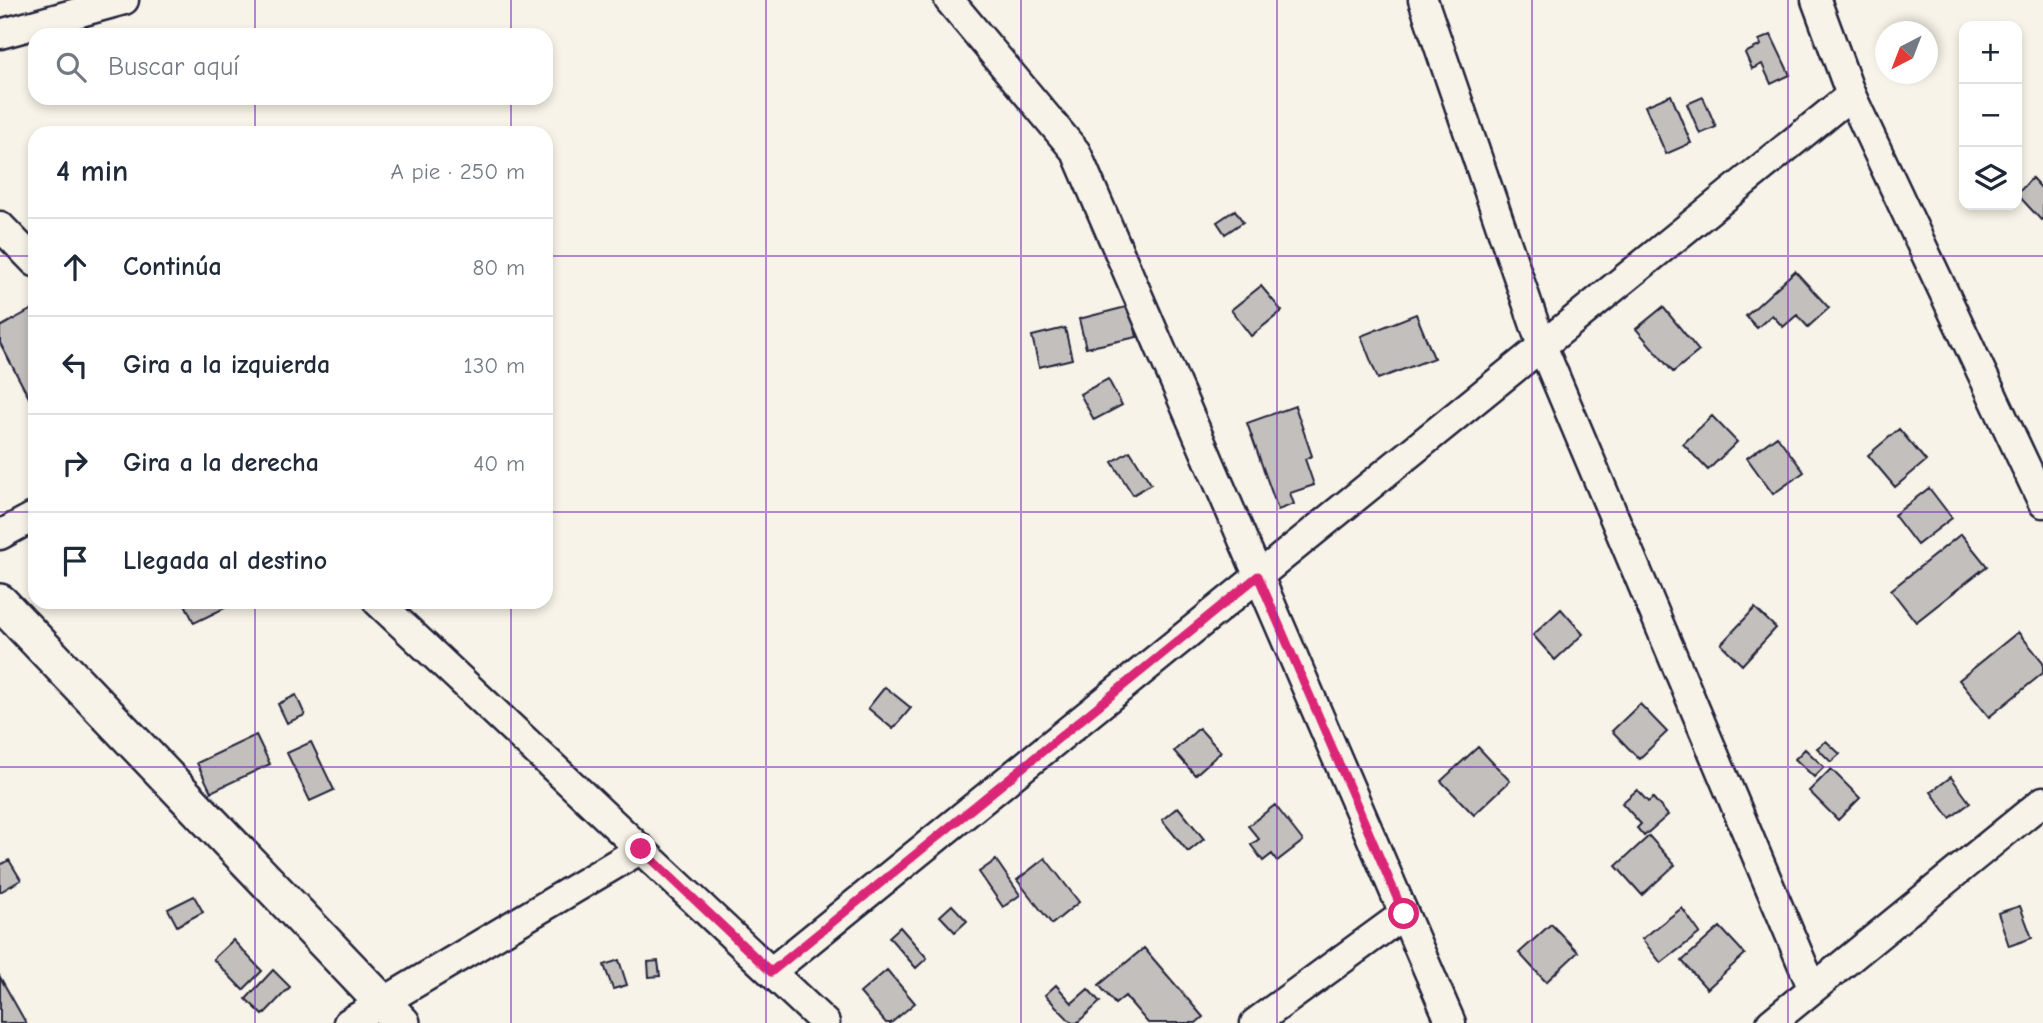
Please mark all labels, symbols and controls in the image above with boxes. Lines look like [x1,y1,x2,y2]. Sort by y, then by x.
north arrow [1875,21,1938,84]
map controls [1959,21,2022,210]
button: + [1959,21,2022,84]
search box [28,28,553,105]
icon: search [52,48,90,86]
text: Buscar aquí [108,52,239,82]
button: − [1959,84,2022,147]
button: layers [1959,147,2022,210]
text: 4 min [56,154,128,189]
text: A pie · 250 m [390,158,525,185]
icon: ahead [56,248,94,286]
text: Continúa [123,252,222,282]
text: 80 m [472,254,525,281]
icon: left [56,346,94,384]
text: Gira a la izquierda [123,350,330,380]
text: 130 m [464,352,525,379]
icon: right [56,444,94,482]
text: Gira a la derecha [123,448,319,478]
text: 40 m [473,450,525,477]
icon: arrive [56,542,94,580]
text: Llegada al destino [123,546,327,576]
route end [625,833,656,864]
route start [1388,898,1419,929]

